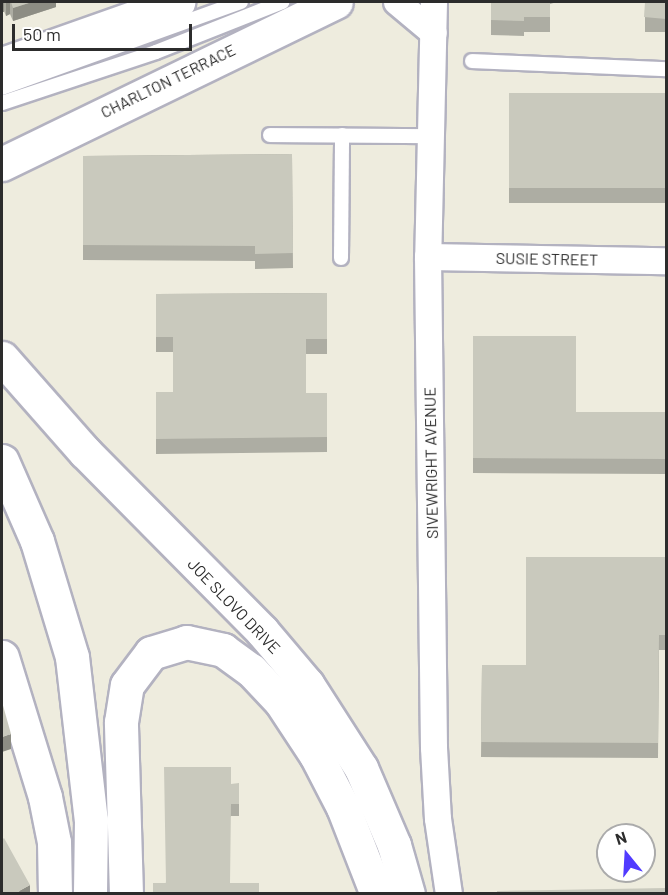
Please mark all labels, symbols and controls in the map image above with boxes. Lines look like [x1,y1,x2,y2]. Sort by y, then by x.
scale bar [15,12,195,50]
text: 50 m [23,23,61,45]
street label: CHARLTON TERRACE [97,40,239,122]
street label: SUSIE STREET [496,249,598,269]
street label: SIVEWRIGHT AVENUE [420,387,442,539]
street label: JOE SLOVO DRIVE [184,554,284,658]
north arrow [596,823,656,883]
text: N [613,827,629,848]

